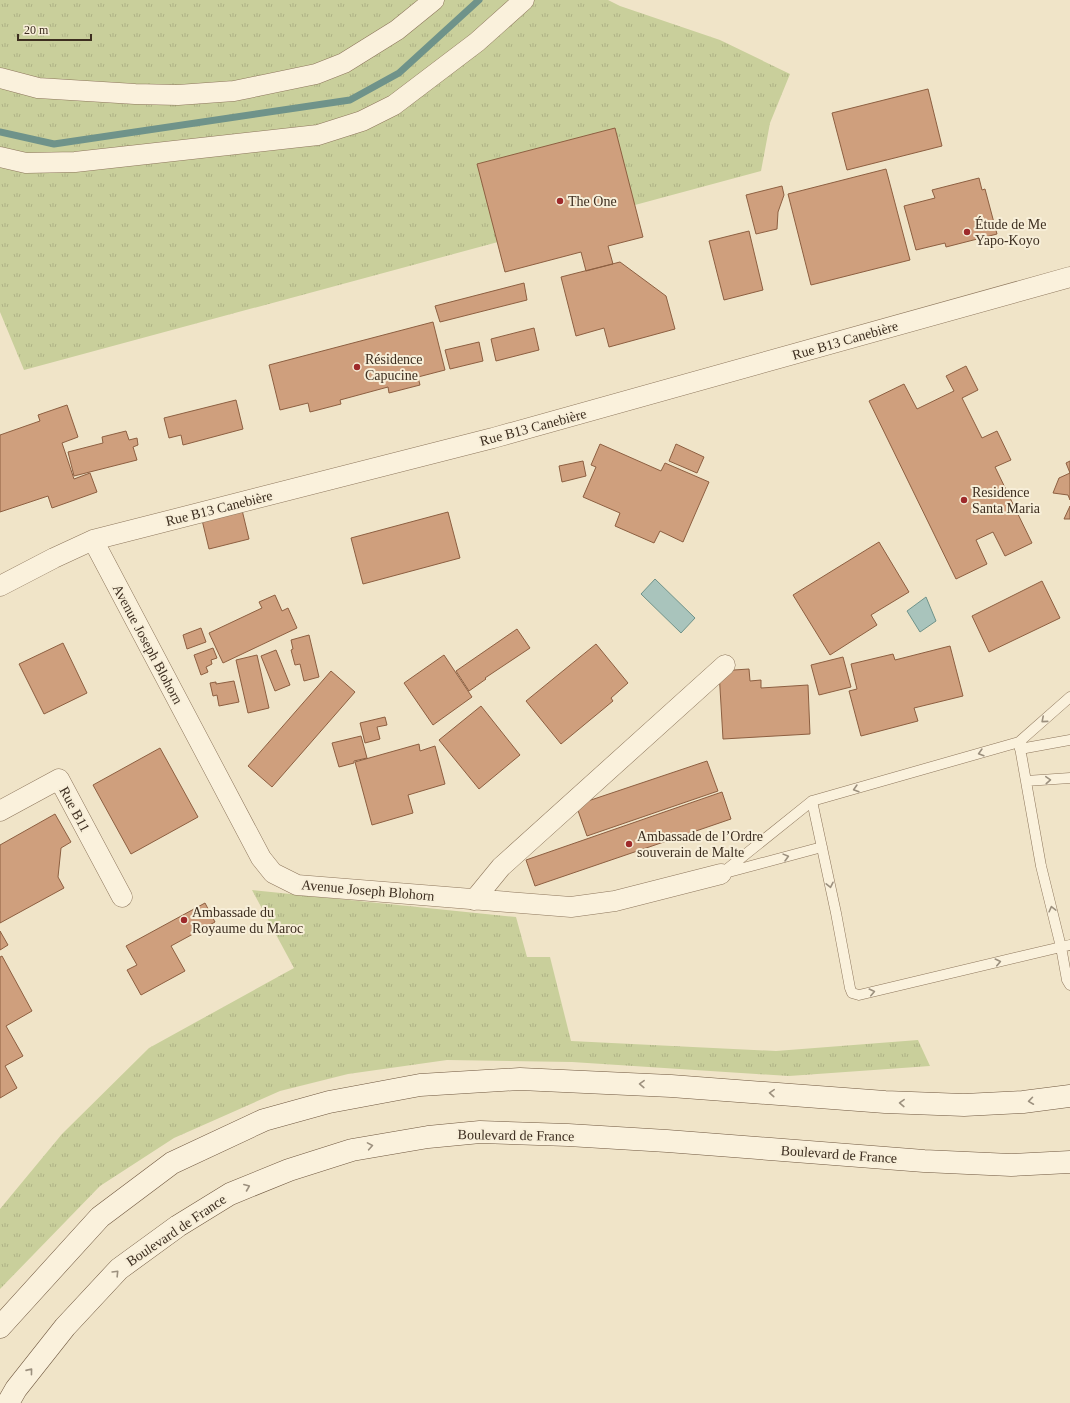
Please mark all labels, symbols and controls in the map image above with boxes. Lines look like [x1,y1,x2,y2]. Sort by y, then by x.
scale bar [18,16,91,42]
text: 20 m [24,23,49,37]
place label: The One [568,194,617,209]
marker: The One [555,196,565,206]
place label: Étude de Me Yapo-Koyo [975,216,1047,248]
marker: Étude de Me Yapo-Koyo [962,227,972,237]
street label: Rue B13 Canebière [790,318,900,363]
place label: Résidence Capucine [365,352,423,383]
marker: Résidence Capucine [352,362,362,372]
street label: Rue B13 Canebière [478,406,588,449]
place label: Residence Santa Maria [972,485,1041,516]
street label: Rue B13 Canebière [164,488,274,529]
marker: Residence Santa Maria [959,495,969,505]
street label: Avenue Joseph Blohorn [110,582,186,707]
one-way arrow [1042,715,1049,722]
one-way arrow [978,748,985,757]
one-way arrow [1045,775,1051,784]
street label: Rue B11 [56,784,93,834]
one-way arrow [853,784,860,793]
place label: Ambassade de l’Ordre souverain de Malte [637,829,763,860]
marker: Ambassade de l’Ordre souverain de Malte [624,839,634,849]
one-way arrow [782,853,789,862]
street label: Avenue Joseph Blohorn [301,877,435,904]
one-way arrow [826,882,834,889]
place label: Ambassade du Royaume du Maroc [192,905,303,936]
one-way arrow [1048,906,1056,912]
marker: Ambassade du Royaume du Maroc [179,915,189,925]
one-way arrow [995,958,1002,966]
one-way arrow [869,988,875,996]
one-way arrow [639,1080,645,1089]
one-way arrow [769,1089,775,1098]
one-way arrow [1028,1096,1034,1105]
one-way arrow [899,1098,905,1107]
street label: Boulevard de France [458,1127,574,1144]
one-way arrow [367,1143,373,1151]
street label: Boulevard de France [780,1143,898,1166]
one-way arrow [243,1184,251,1192]
street label: Boulevard de France [124,1192,229,1269]
one-way arrow [111,1270,118,1278]
one-way arrow [26,1369,33,1376]

